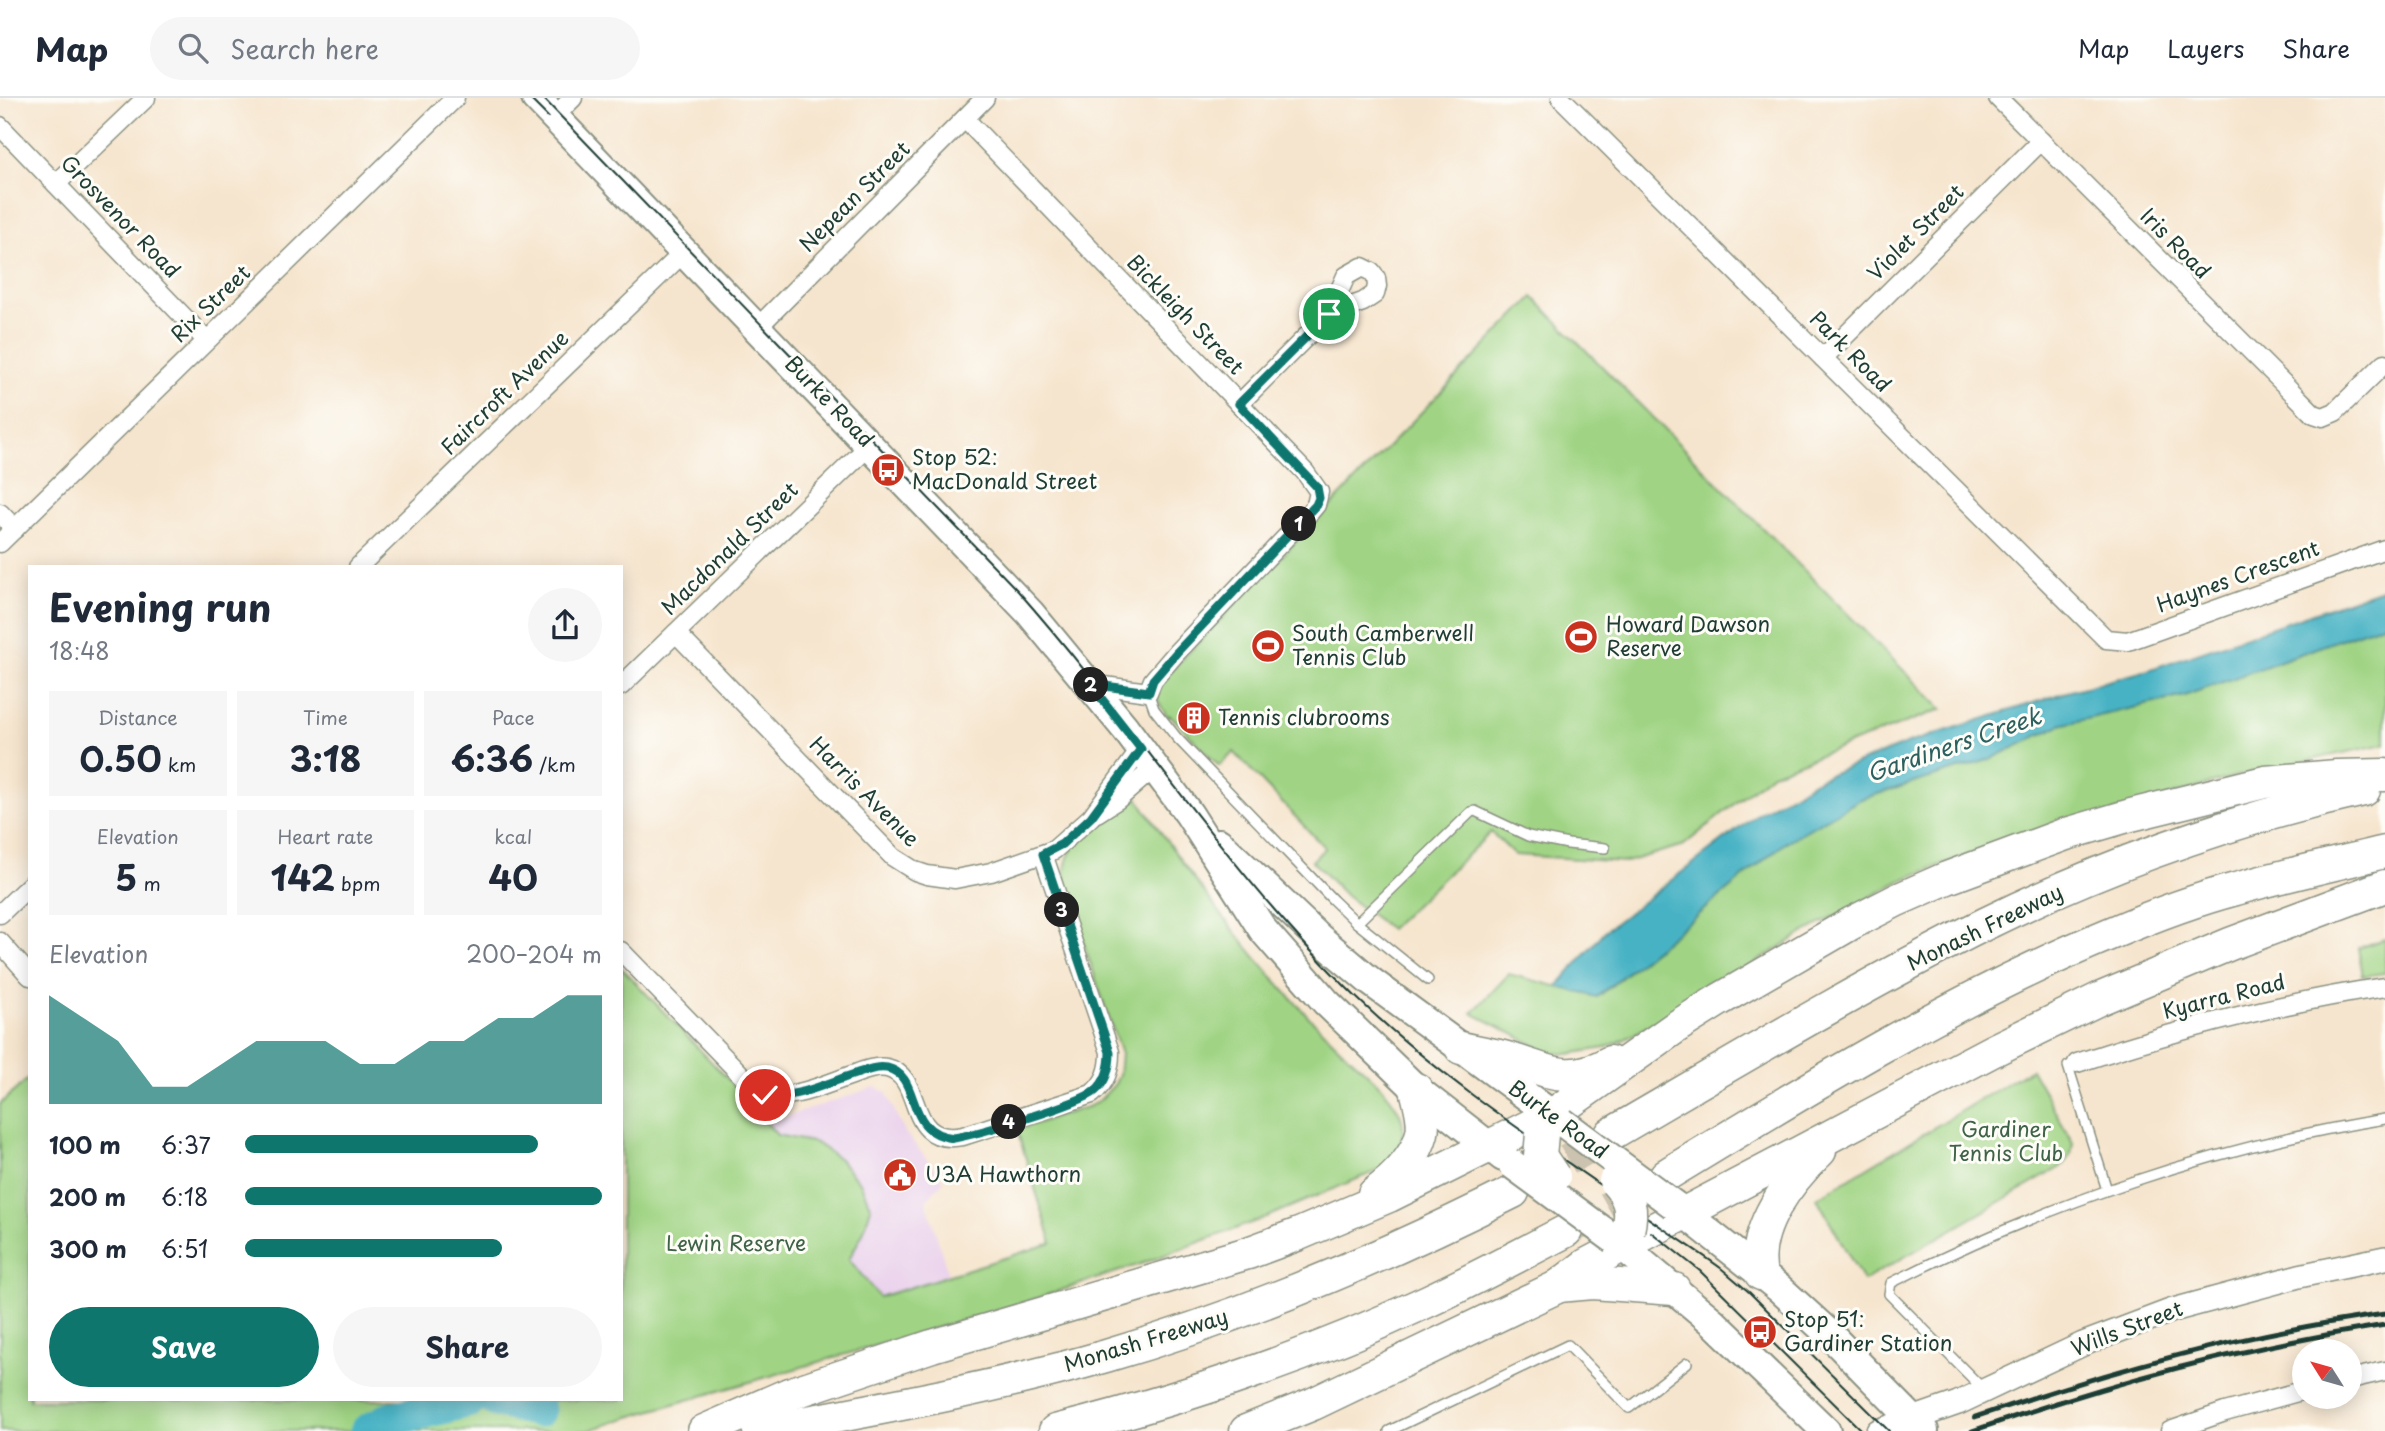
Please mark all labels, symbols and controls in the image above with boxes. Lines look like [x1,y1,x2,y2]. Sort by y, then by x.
search box [150,17,640,80]
text: Map [35,23,108,73]
icon: search [174,29,212,67]
text: Search here [230,29,379,68]
text: Map [2078,30,2129,66]
text: Layers [2167,30,2244,66]
text: Share [2282,30,2350,66]
street label: Nepean Street [791,133,916,258]
street label: Grosvenor Road [54,147,189,285]
street label: Violet Street [1859,176,1970,287]
street label: Iris Road [2134,200,2219,285]
street label: Bickleigh Street [1120,246,1252,381]
street label: Rix Street [162,256,257,349]
pin [1299,284,1359,344]
icon: arrive [1310,295,1348,333]
street label: Park Road [1803,302,1900,399]
street label: Faircroft Avenue [432,322,575,461]
street label: Burke Road [778,347,883,454]
place label: Stop 52: MacDonald Street [912,440,1097,496]
bus stop icon: Stop 52: MacDonald Street [869,451,907,489]
street label: Macdonald Street [653,474,804,622]
pin: 1 [1282,506,1316,542]
text: 1 [1294,509,1303,537]
street label: Haynes Crescent [2151,531,2323,619]
text: Evening run [49,578,271,635]
button: share [528,588,602,662]
place label: Howard Dawson Reserve [1606,607,1770,663]
place label: South Camberwell Tennis Club [1292,616,1474,672]
sports icon: Howard Dawson Reserve [1562,618,1600,656]
sports icon: South Camberwell Tennis Club [1249,627,1287,665]
text: 18:48 [49,633,110,668]
pin: 2 [1074,668,1108,702]
text: 2 [1084,670,1097,698]
water label: Gardiners Creek [1862,697,2046,790]
building icon: Tennis clubrooms [1175,699,1213,737]
place label: Tennis clubrooms [1218,700,1390,732]
text: Distance [98,703,178,731]
text: Time [303,703,348,731]
text: Pace [492,703,535,731]
street label: Harris Avenue [803,728,928,853]
text: 0.50 [79,731,162,784]
text: 3:18 [290,731,361,784]
text: 6:36 [451,731,533,784]
text: km [162,750,196,778]
text: /km [533,750,576,778]
text: Elevation [97,822,179,850]
text: Heart rate [278,822,373,850]
text: kcal [494,822,532,850]
text: 5 [115,850,137,903]
text: 142 [270,850,335,903]
text: 40 [488,850,538,903]
text: m [137,869,161,897]
text: bpm [335,869,380,897]
street label: Monash Freeway [1901,875,2067,978]
pin: 3 [1044,892,1080,928]
text: 3 [1055,895,1068,923]
text: Elevation [49,936,148,971]
text: 200–204 m [466,936,602,971]
street label: Kyarra Road [2159,964,2288,1026]
pin [735,1065,795,1125]
street label: Burke Road [1503,1071,1616,1166]
icon: check [746,1076,784,1114]
pin: 4 [992,1104,1026,1140]
text: 4 [1002,1107,1015,1135]
park label: Gardiner Tennis Club [1949,1112,2063,1168]
text: 100 m [49,1127,121,1162]
text: 6:37 [161,1127,211,1162]
public building icon: U3A Hawthorn [881,1156,919,1194]
place label: U3A Hawthorn [925,1157,1081,1189]
text: 200 m [49,1179,126,1214]
text: 6:18 [161,1179,208,1214]
park label: Lewin Reserve [666,1226,806,1258]
text: 300 m [49,1231,127,1266]
text: 6:51 [161,1231,208,1266]
street label: Wills Street [2066,1291,2187,1363]
street label: Monash Freeway [1060,1299,1231,1379]
place label: Stop 51: Gardiner Station [1784,1302,1952,1358]
button: Save [49,1307,319,1387]
button: Share [333,1307,602,1387]
bus stop icon: Stop 51: Gardiner Station [1741,1313,1779,1351]
north arrow [2292,1339,2362,1409]
map controls [2292,1339,2362,1409]

